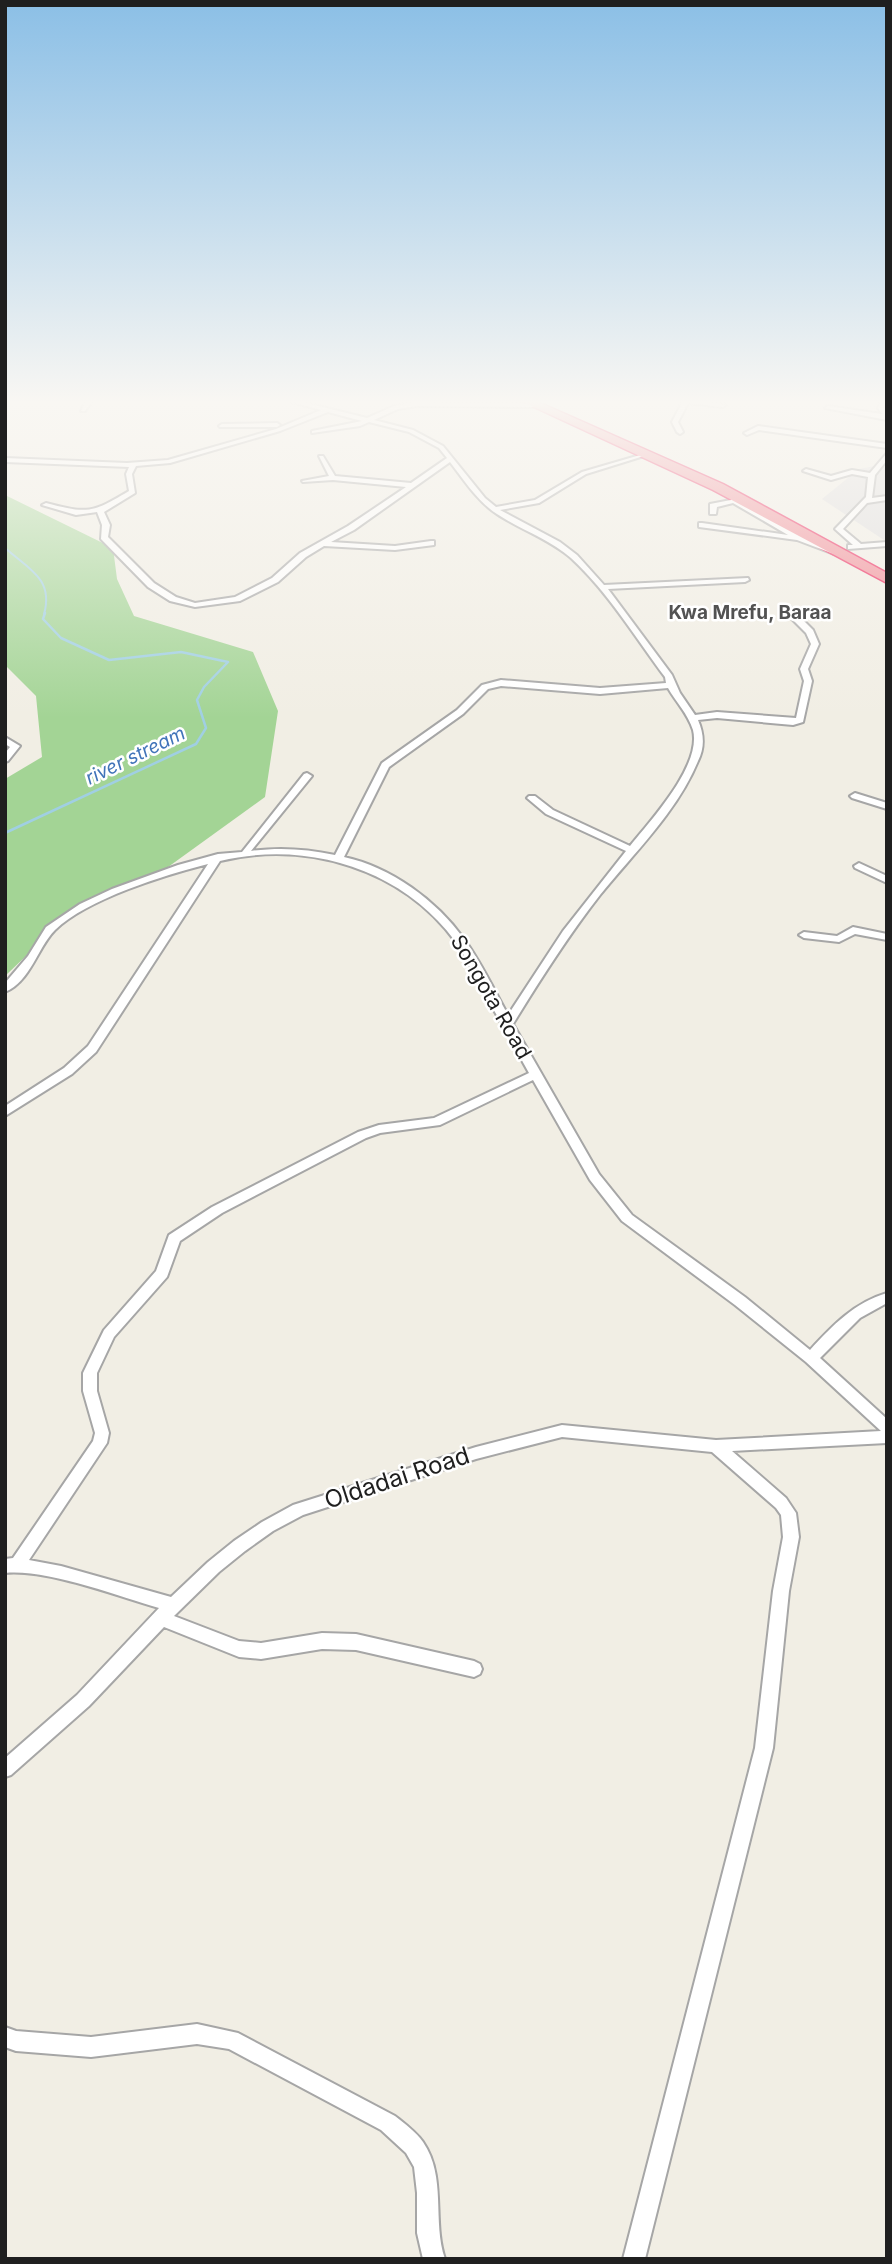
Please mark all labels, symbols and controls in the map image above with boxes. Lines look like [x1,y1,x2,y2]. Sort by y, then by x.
district label: Kwa Mrefu, Baraa [668,601,832,624]
water label: river stream [82,721,189,789]
street label: Songota Road [446,930,537,1063]
street label: Oldadai Road [321,1440,473,1515]

